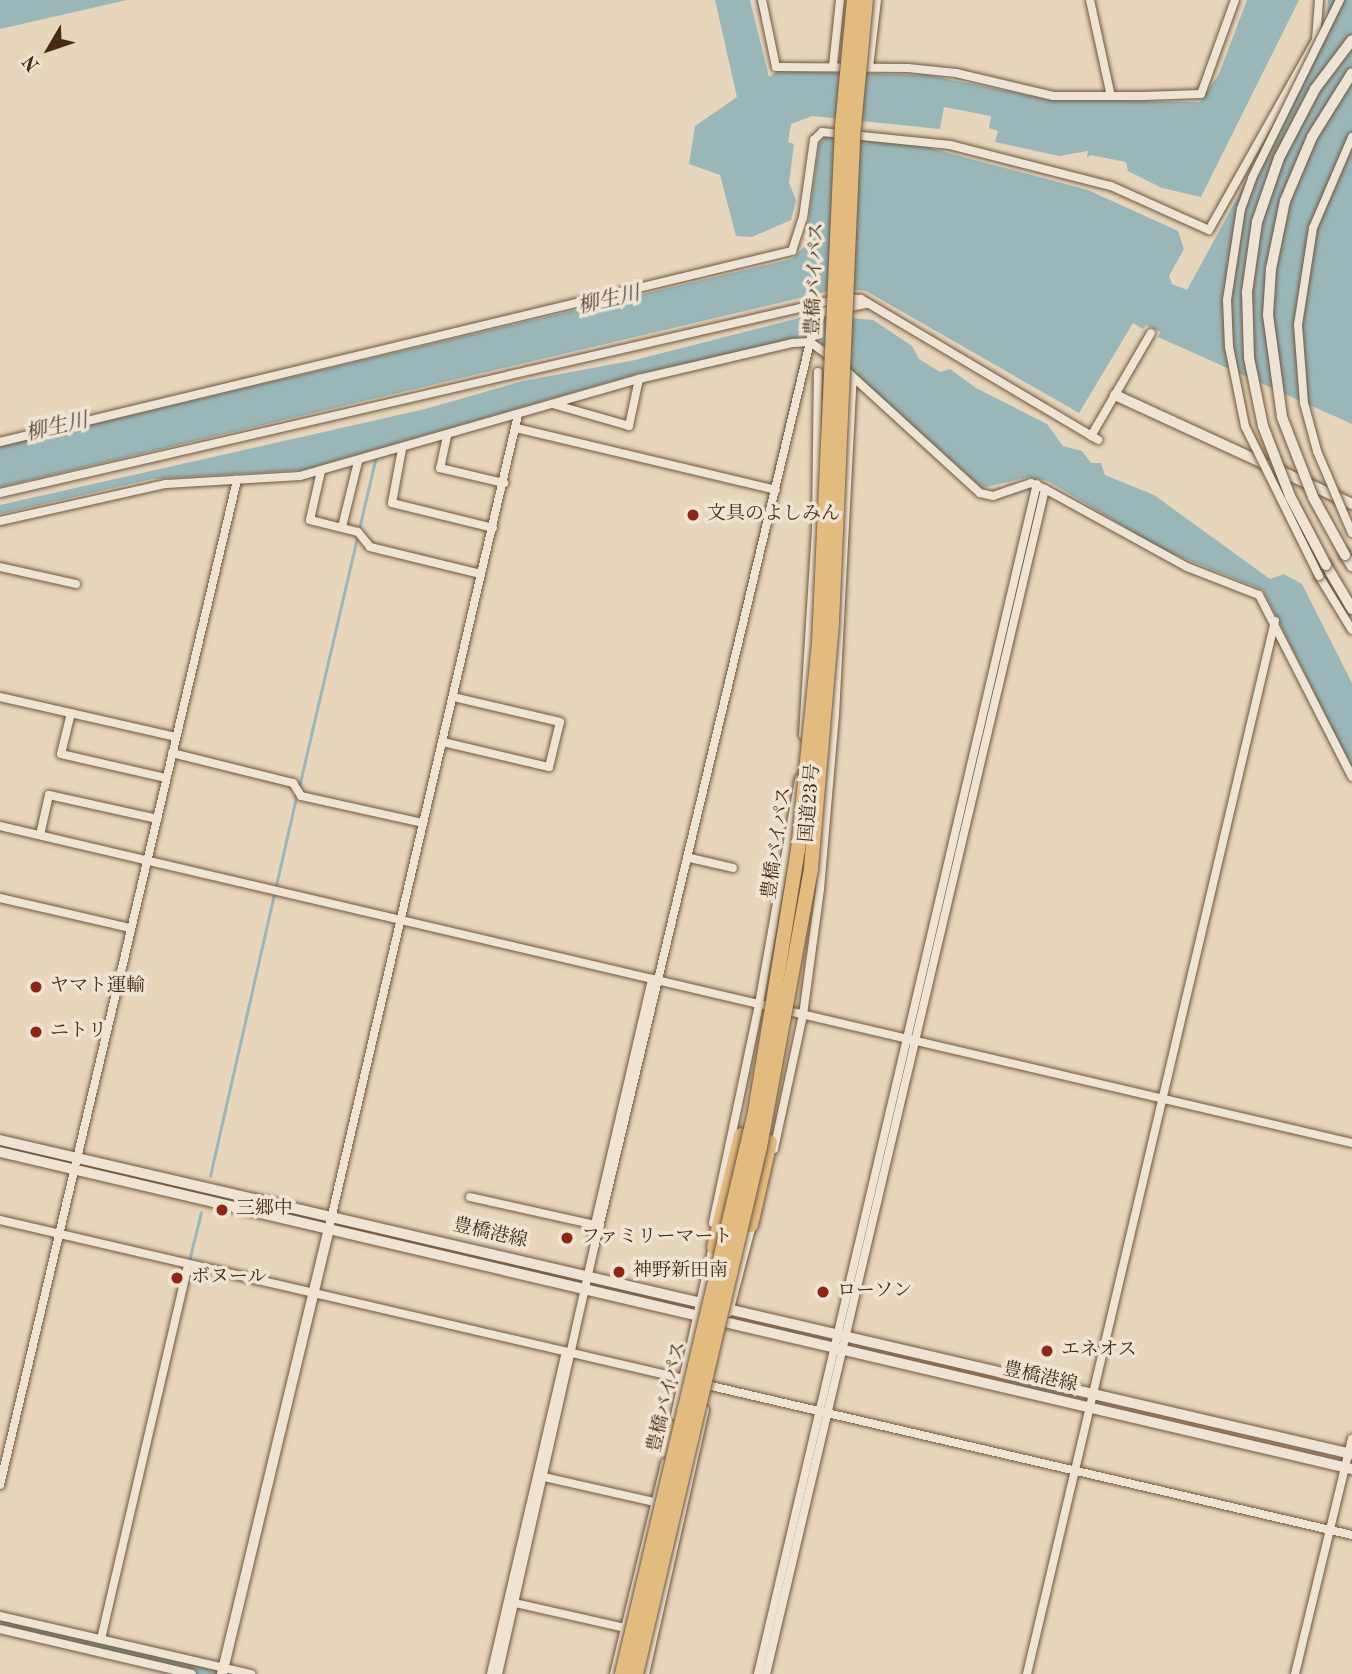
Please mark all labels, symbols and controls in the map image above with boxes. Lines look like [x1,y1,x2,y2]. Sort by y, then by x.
north arrow [14,14,84,84]
text: N [20,51,44,74]
street label: 豊橋バイパス [803,222,829,336]
water label: 柳生川 [575,282,643,320]
water label: 柳生川 [23,409,91,447]
place label: 文具のよしみん [707,504,840,526]
marker: 文具のよしみん [685,507,701,523]
street label: 国道23号 [796,763,826,843]
street label: 豊橋バイパス [759,785,797,901]
place label: ヤマト運輸 [50,976,145,998]
marker: ヤマト運輸 [28,979,44,995]
place label: ニトリ [50,1021,107,1043]
marker: ニトリ [28,1024,44,1040]
place label: 三郷中 [236,1199,293,1221]
marker: 三郷中 [214,1202,230,1218]
street label: 豊橋港線 [450,1214,530,1254]
place label: ファミリーマート [581,1227,733,1249]
marker: ファミリーマート [559,1230,575,1246]
place label: 神野新田南 [633,1261,728,1283]
marker: 神野新田南 [611,1264,627,1280]
place label: ボヌール [191,1267,267,1289]
marker: ボヌール [169,1270,185,1286]
place label: ローソン [837,1281,913,1303]
marker: ローソン [815,1284,831,1300]
street label: 豊橋バイパス [644,1339,692,1455]
place label: エネオス [1061,1340,1137,1362]
marker: エネオス [1039,1343,1055,1359]
street label: 豊橋港線 [1000,1358,1080,1398]

